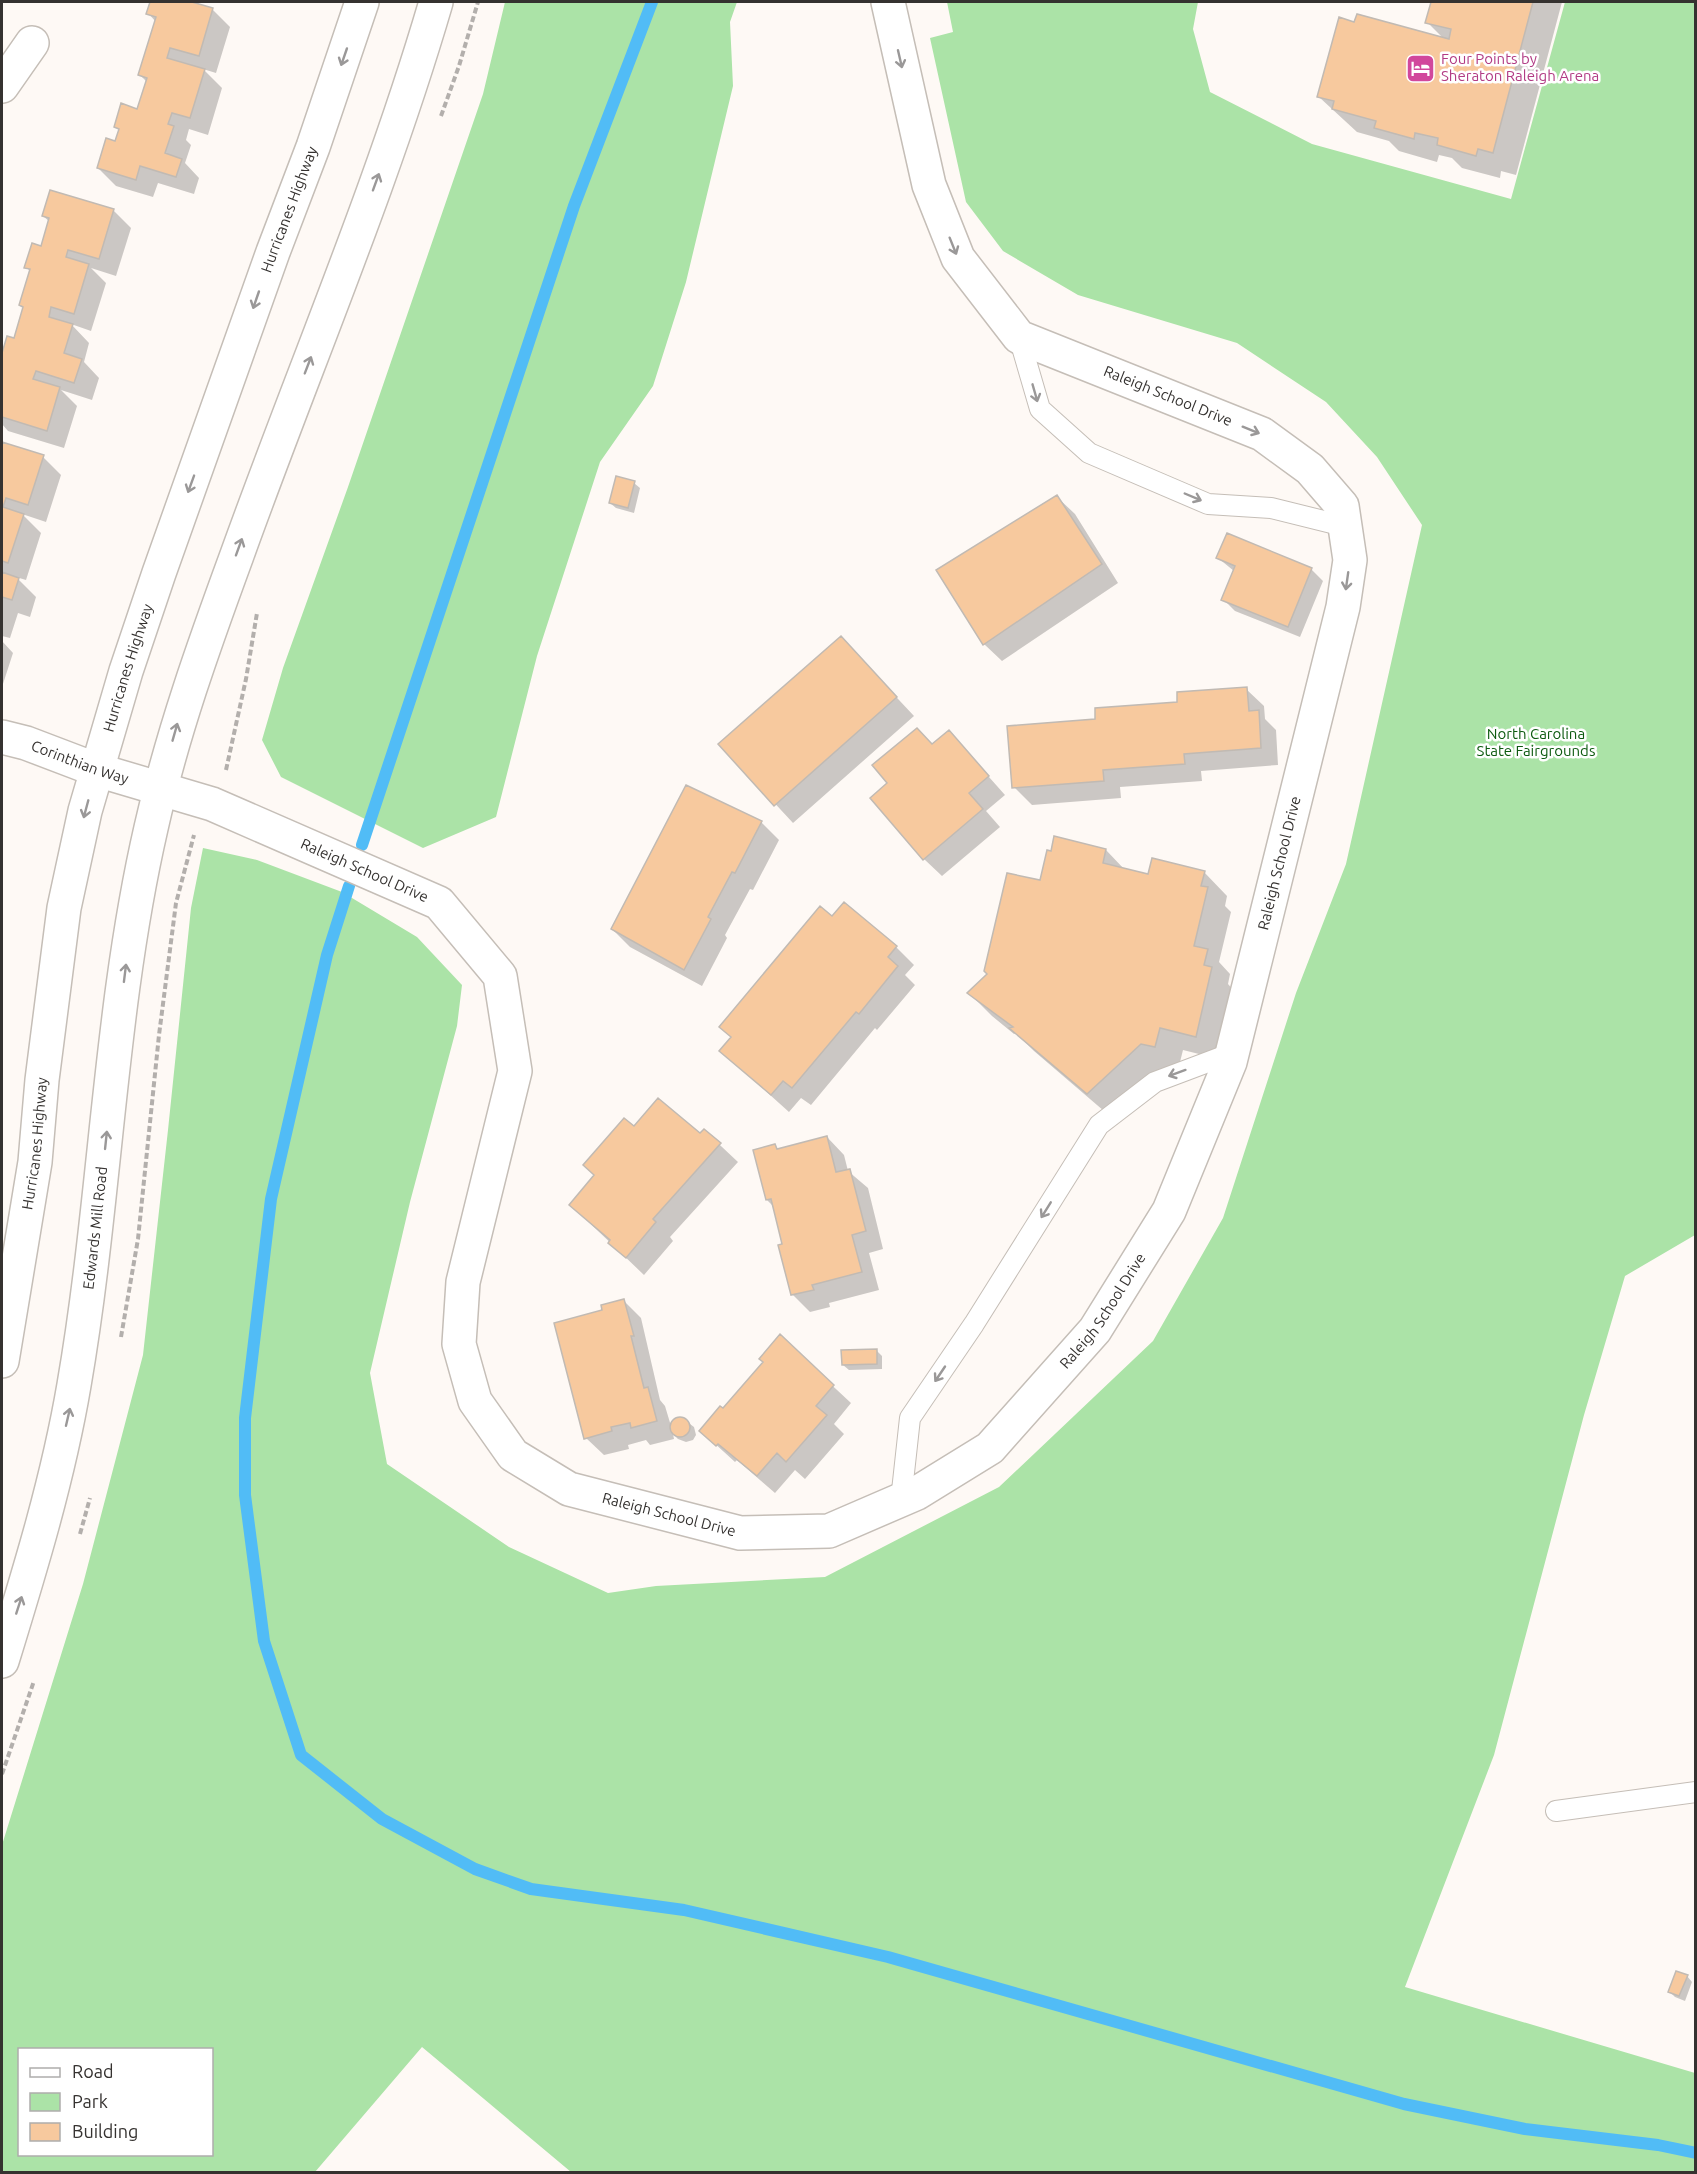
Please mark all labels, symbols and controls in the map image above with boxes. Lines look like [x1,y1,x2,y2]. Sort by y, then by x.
one-way arrow [338,47,349,66]
one-way arrow [895,49,907,68]
place label: Four Points by Sheraton Raleigh Arena [1441,50,1599,84]
hotel icon: Four Points by Sheraton Raleigh Arena [1404,52,1436,84]
street label: Hurricanes Highway [257,144,320,275]
one-way arrow [371,173,382,192]
one-way arrow [948,236,959,254]
one-way arrow [249,290,260,309]
one-way arrow [303,356,314,375]
street label: Raleigh School Drive [1101,362,1235,429]
one-way arrow [1030,383,1041,402]
one-way arrow [1241,425,1260,436]
one-way arrow [185,474,196,493]
one-way arrow [1183,492,1201,503]
one-way arrow [235,539,246,557]
one-way arrow [1341,570,1352,590]
street label: Hurricanes Highway [100,602,156,734]
one-way arrow [170,722,181,741]
park label: North Carolina State Fairgrounds [1477,725,1595,759]
street label: Corinthian Way [29,737,131,787]
street label: Raleigh School Drive [1254,794,1304,932]
one-way arrow [79,799,91,818]
street label: Raleigh School Drive [298,835,431,905]
one-way arrow [120,963,131,983]
one-way arrow [1169,1069,1187,1080]
street label: Hurricanes Highway [18,1077,50,1211]
one-way arrow [101,1131,112,1151]
street label: Edwards Mill Road [79,1166,110,1290]
one-way arrow [1039,1201,1051,1218]
street label: Raleigh School Drive [1056,1250,1149,1372]
one-way arrow [934,1365,946,1382]
one-way arrow [62,1407,74,1426]
street label: Raleigh School Drive [600,1489,738,1540]
one-way arrow [14,1596,25,1615]
legend [18,2048,213,2156]
text: Road [72,2061,114,2081]
text: Park [72,2091,108,2111]
text: Building [72,2121,138,2141]

